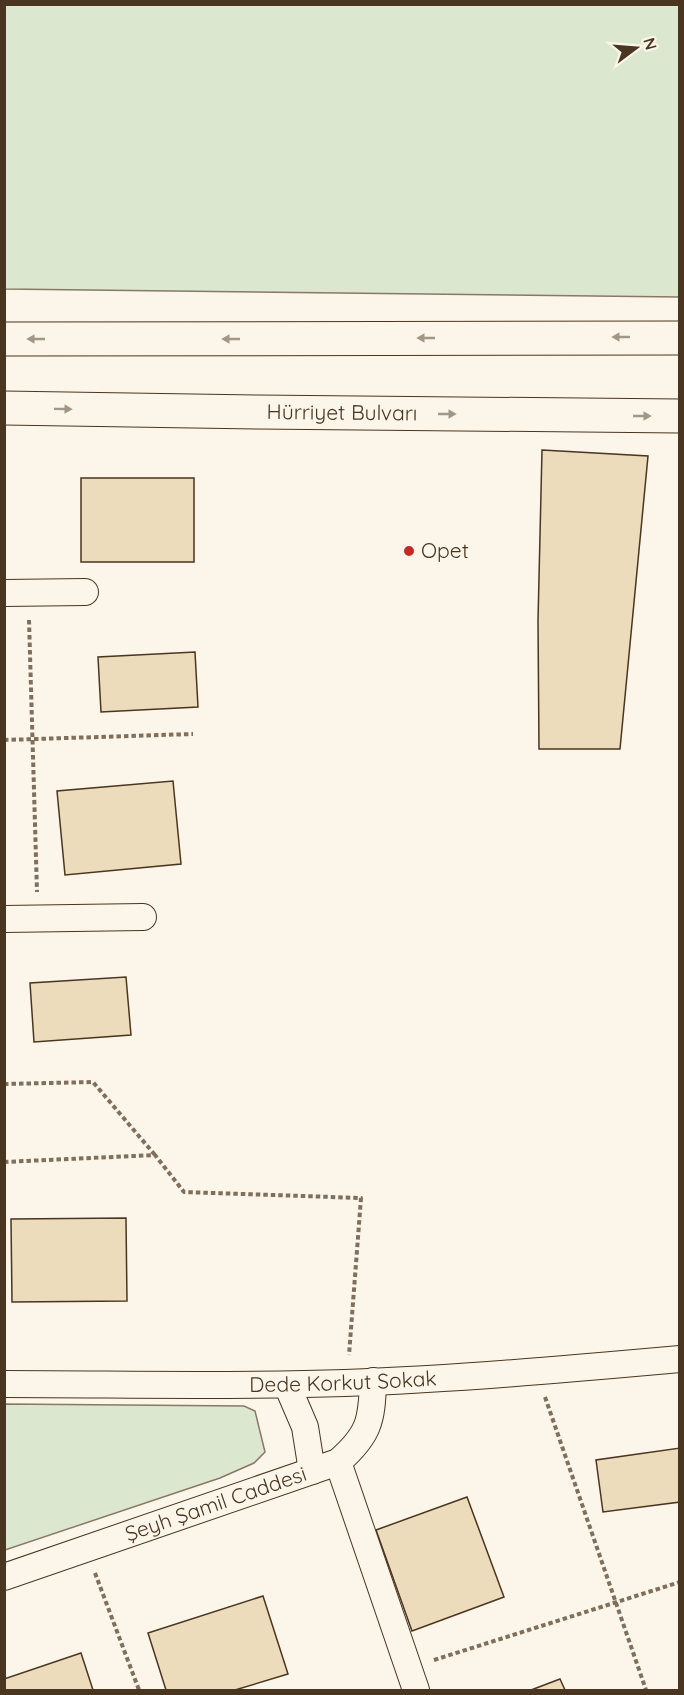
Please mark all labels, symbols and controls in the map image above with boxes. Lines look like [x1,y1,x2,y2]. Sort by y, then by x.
north arrow [606,18,666,78]
text: N [639,35,662,52]
one-way arrow [612,332,631,342]
one-way arrow [417,333,436,343]
one-way arrow [27,334,46,344]
one-way arrow [222,334,241,344]
street label: Hürriyet Bulvarı [267,398,417,426]
one-way arrow [53,404,72,414]
one-way arrow [437,409,456,419]
one-way arrow [632,411,651,420]
place label: Opet [421,537,469,563]
marker: Opet [402,544,416,558]
street label: Dede Korkut Sokak [249,1364,437,1397]
street label: Şeyh Şamil Caddesi [121,1460,310,1546]

